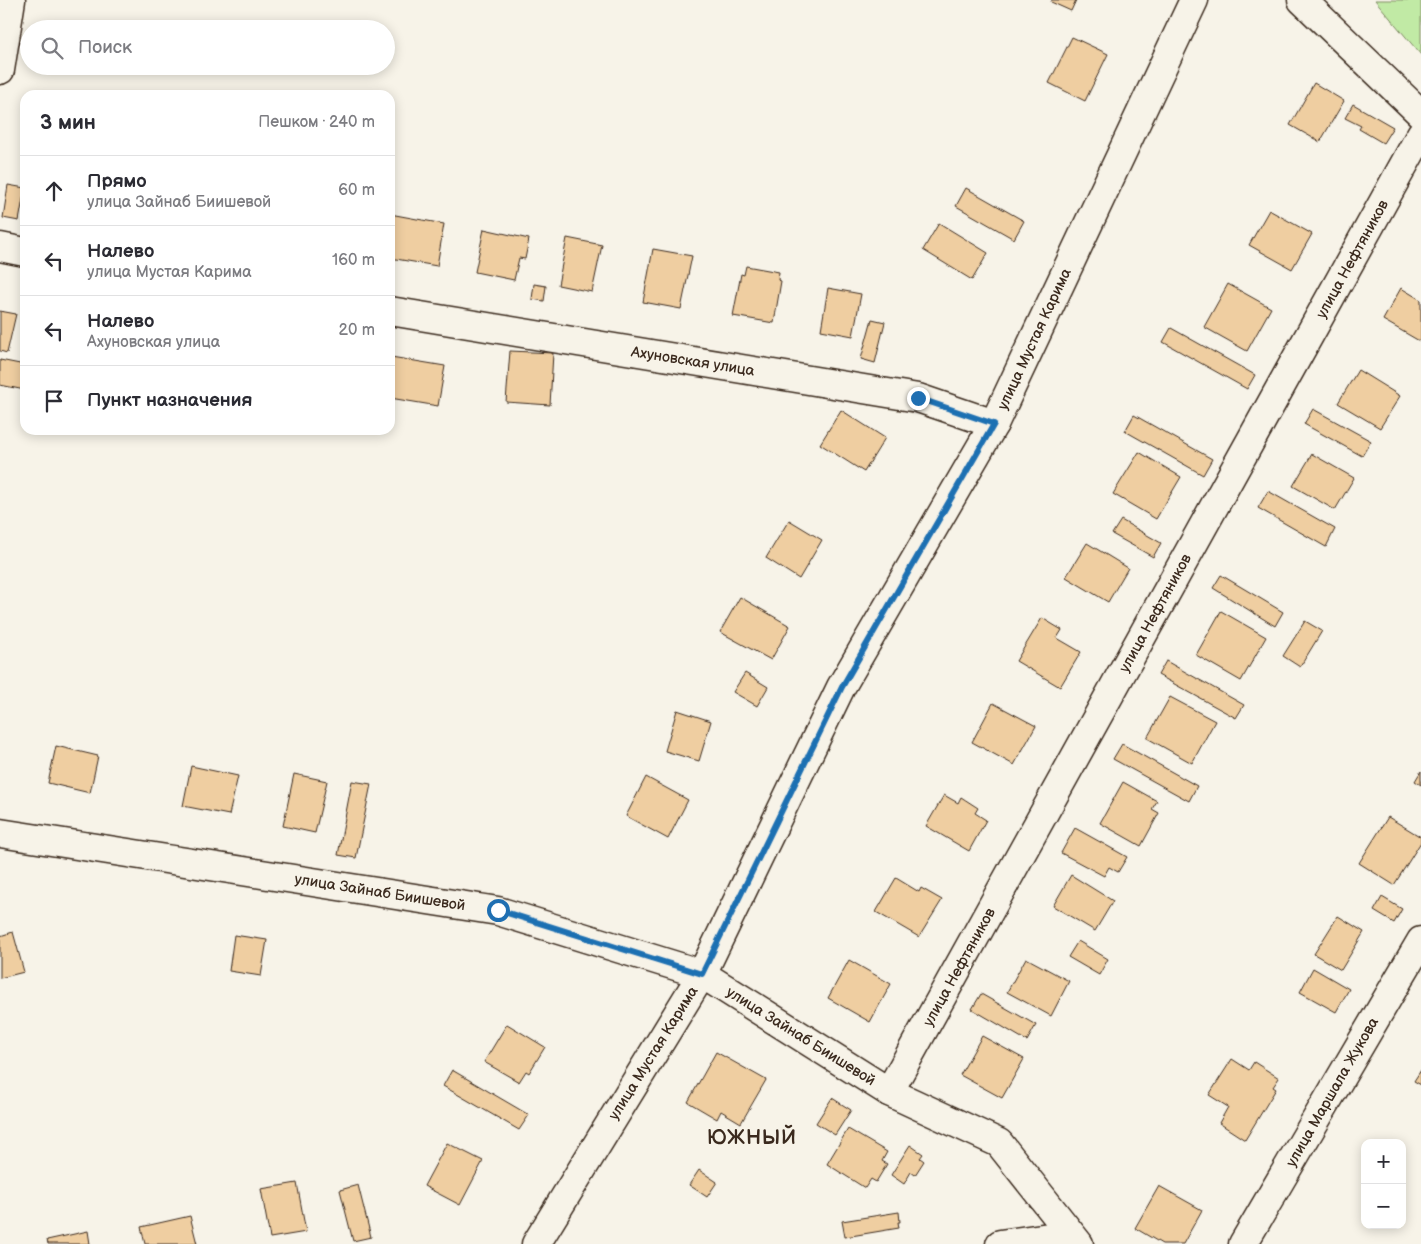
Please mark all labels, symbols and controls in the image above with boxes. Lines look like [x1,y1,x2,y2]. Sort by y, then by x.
search box [20,20,395,75]
icon: search [38,34,66,62]
text: Поиск [78,36,132,59]
text: 3 мин [40,110,96,135]
text: Пешком · 240 m [258,113,375,132]
text: Прямо [87,170,147,193]
icon: ahead [40,177,68,205]
text: 60 m [338,181,375,200]
text: улица Зайнаб Биишевой [87,193,271,212]
street label: улица Нефтяников [1312,196,1393,322]
text: Налево [87,240,154,263]
icon: left [40,247,68,275]
text: 160 m [332,251,375,270]
text: улица Мустая Карима [87,263,252,282]
street label: улица Мустая Карима [993,265,1076,413]
text: Налево [87,310,154,333]
icon: left [40,317,68,345]
text: 20 m [339,321,375,340]
text: Ахуновская улица [87,333,220,352]
street label: Ахуновская улица [629,342,756,381]
icon: arrive [40,387,68,415]
route end [907,387,930,410]
text: Пункт назначения [87,389,252,412]
street label: улица Нефтяников [1115,550,1196,676]
street label: улица Зайнаб Биишевой [293,870,467,915]
route start [487,899,510,922]
street label: улица Нефтяников [919,904,1000,1030]
street label: улица Мустая Карима [604,983,702,1124]
street label: улица Зайнаб Биишевой [722,983,879,1090]
street label: улица Маршала Жукова [1282,1014,1383,1170]
district label: ЮЖНЫЙ [707,1124,797,1150]
map controls [1361,1139,1406,1229]
button: + [1361,1139,1406,1184]
button: − [1361,1184,1406,1229]

